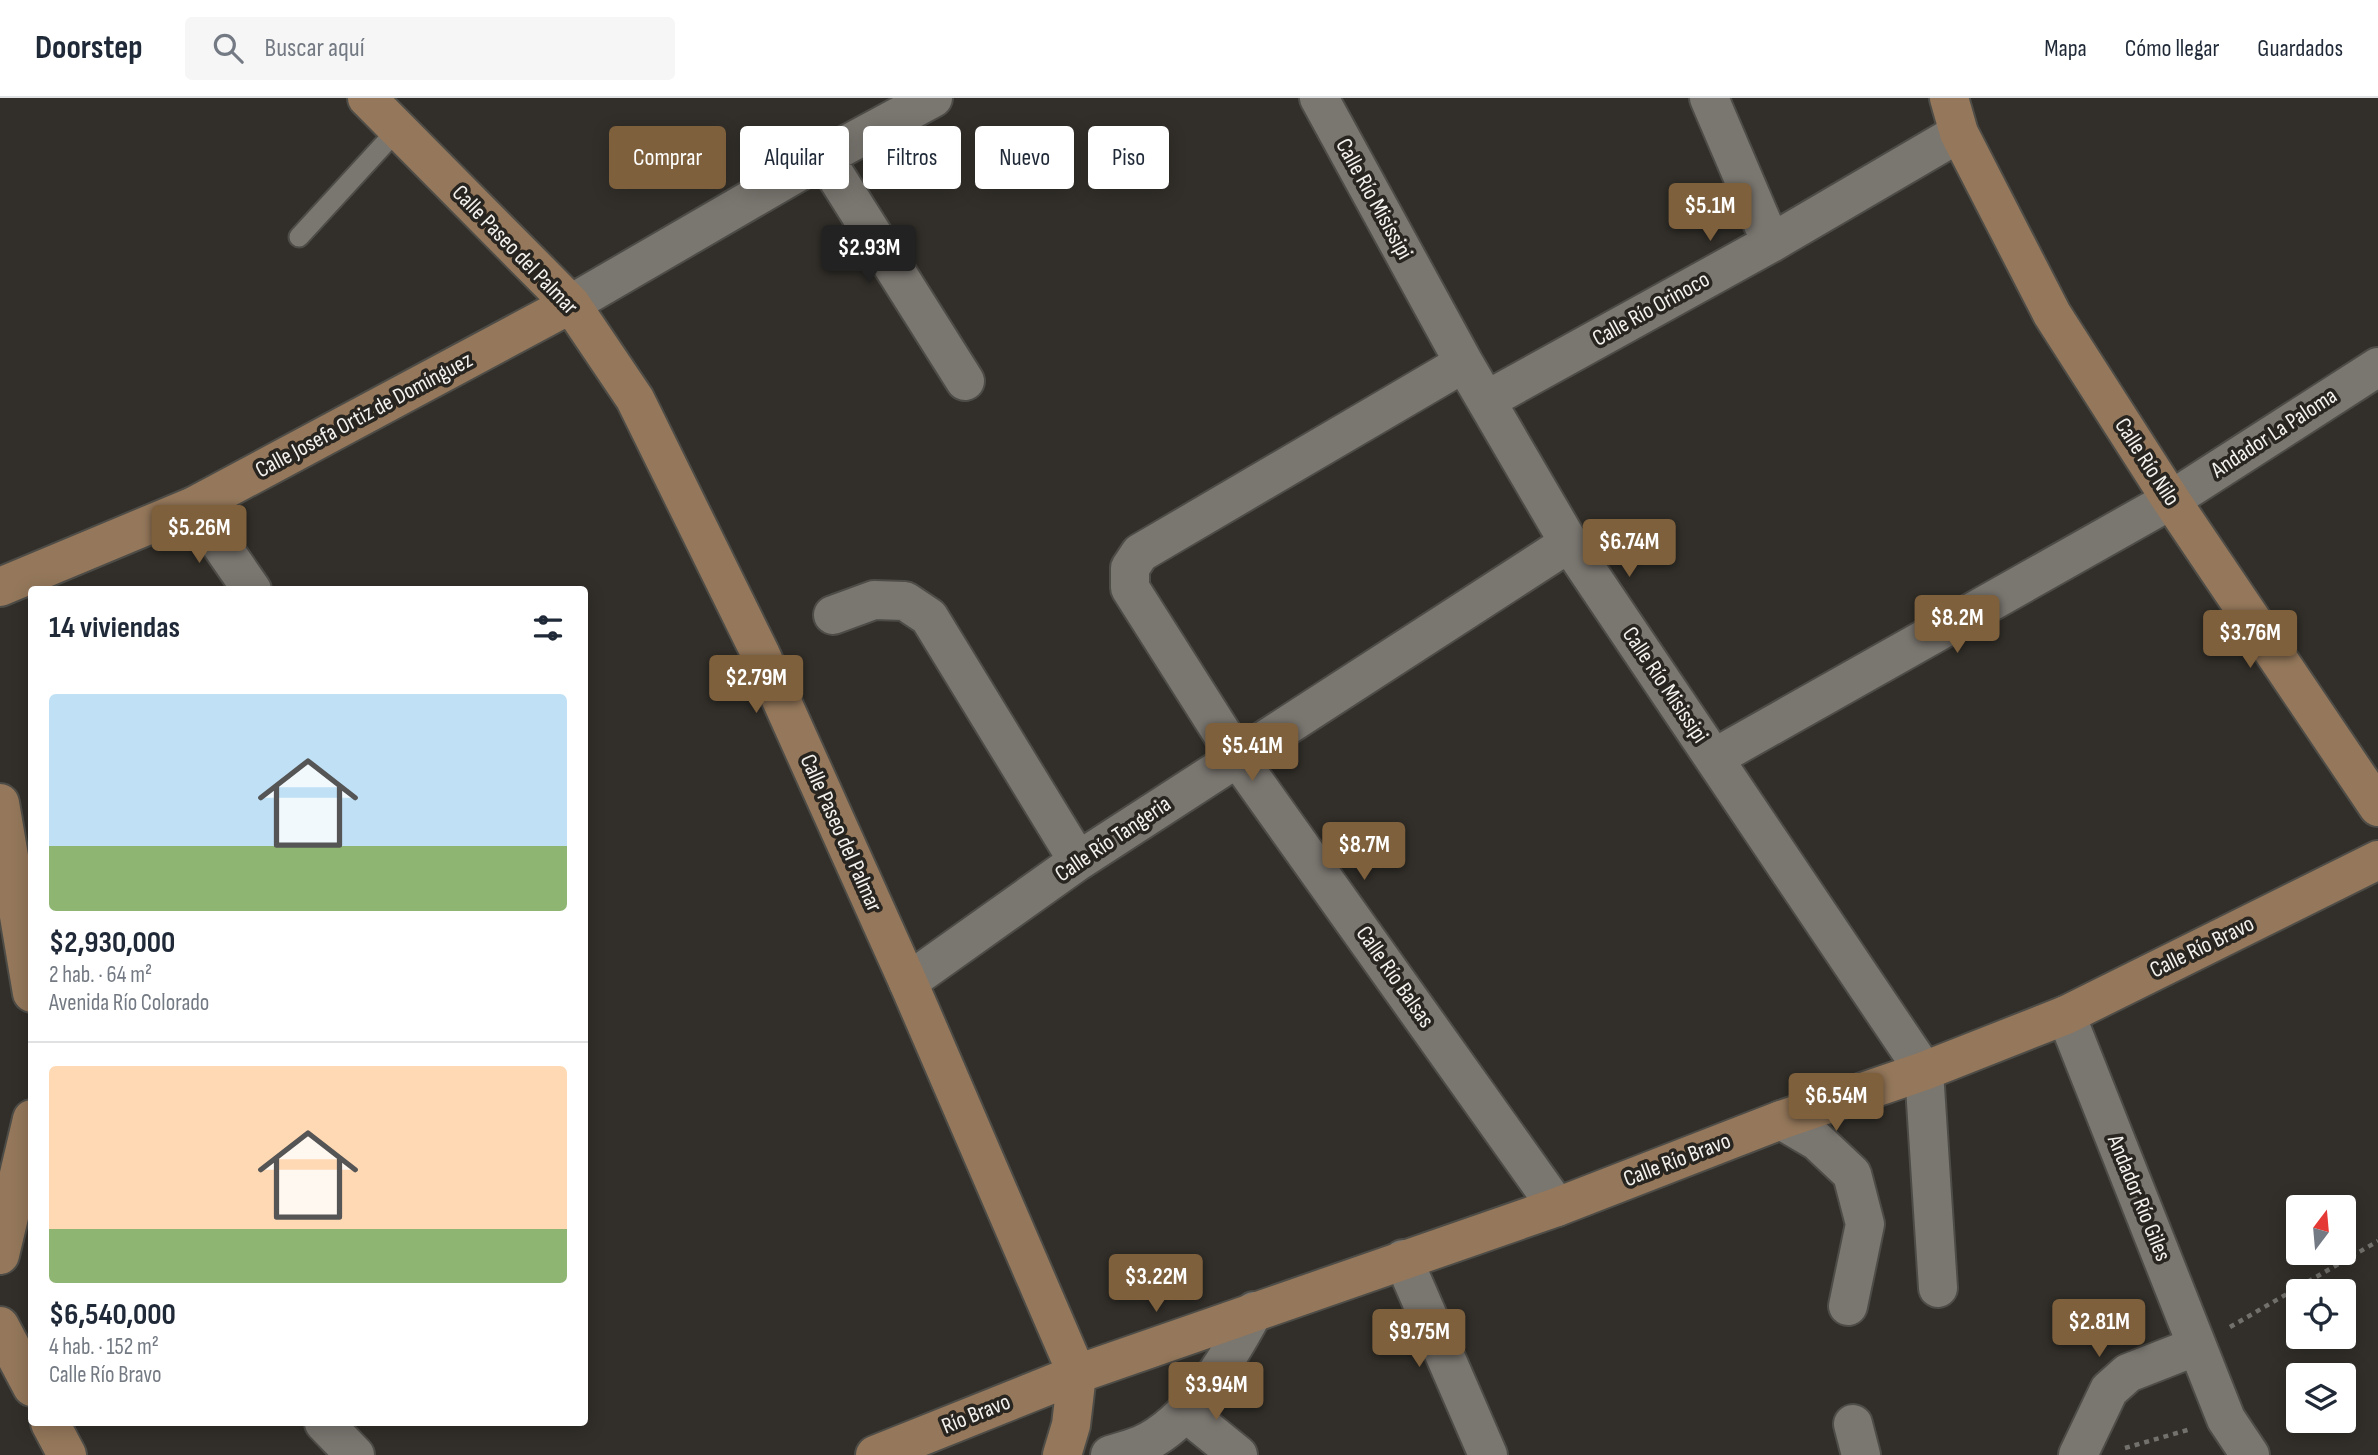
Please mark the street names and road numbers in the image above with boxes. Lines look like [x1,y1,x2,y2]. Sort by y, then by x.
street label: Calle Río Misissipi [1329,134,1419,264]
street label: Calle Paseo del Palmar [446,179,584,321]
street label: Calle Río Orinoco [1588,265,1714,353]
street label: Calle Josefa Ortiz de Domínguez [251,346,477,484]
street label: Andador La Paloma [2205,382,2342,485]
street label: Calle Río Nilo [2108,413,2186,511]
street label: Calle Río Misissipi [1616,622,1714,748]
street label: Calle Paseo del Palmar [794,750,888,917]
street label: Calle Río Tangeria [1050,790,1176,888]
street label: Calle Río Bravo [2145,910,2259,984]
street label: Calle Río Balsas [1350,921,1440,1033]
street label: Calle Río Bravo [1619,1127,1735,1193]
street label: Andador Río Giles [2101,1130,2177,1265]
street label: Río Bravo [938,1388,1014,1440]

